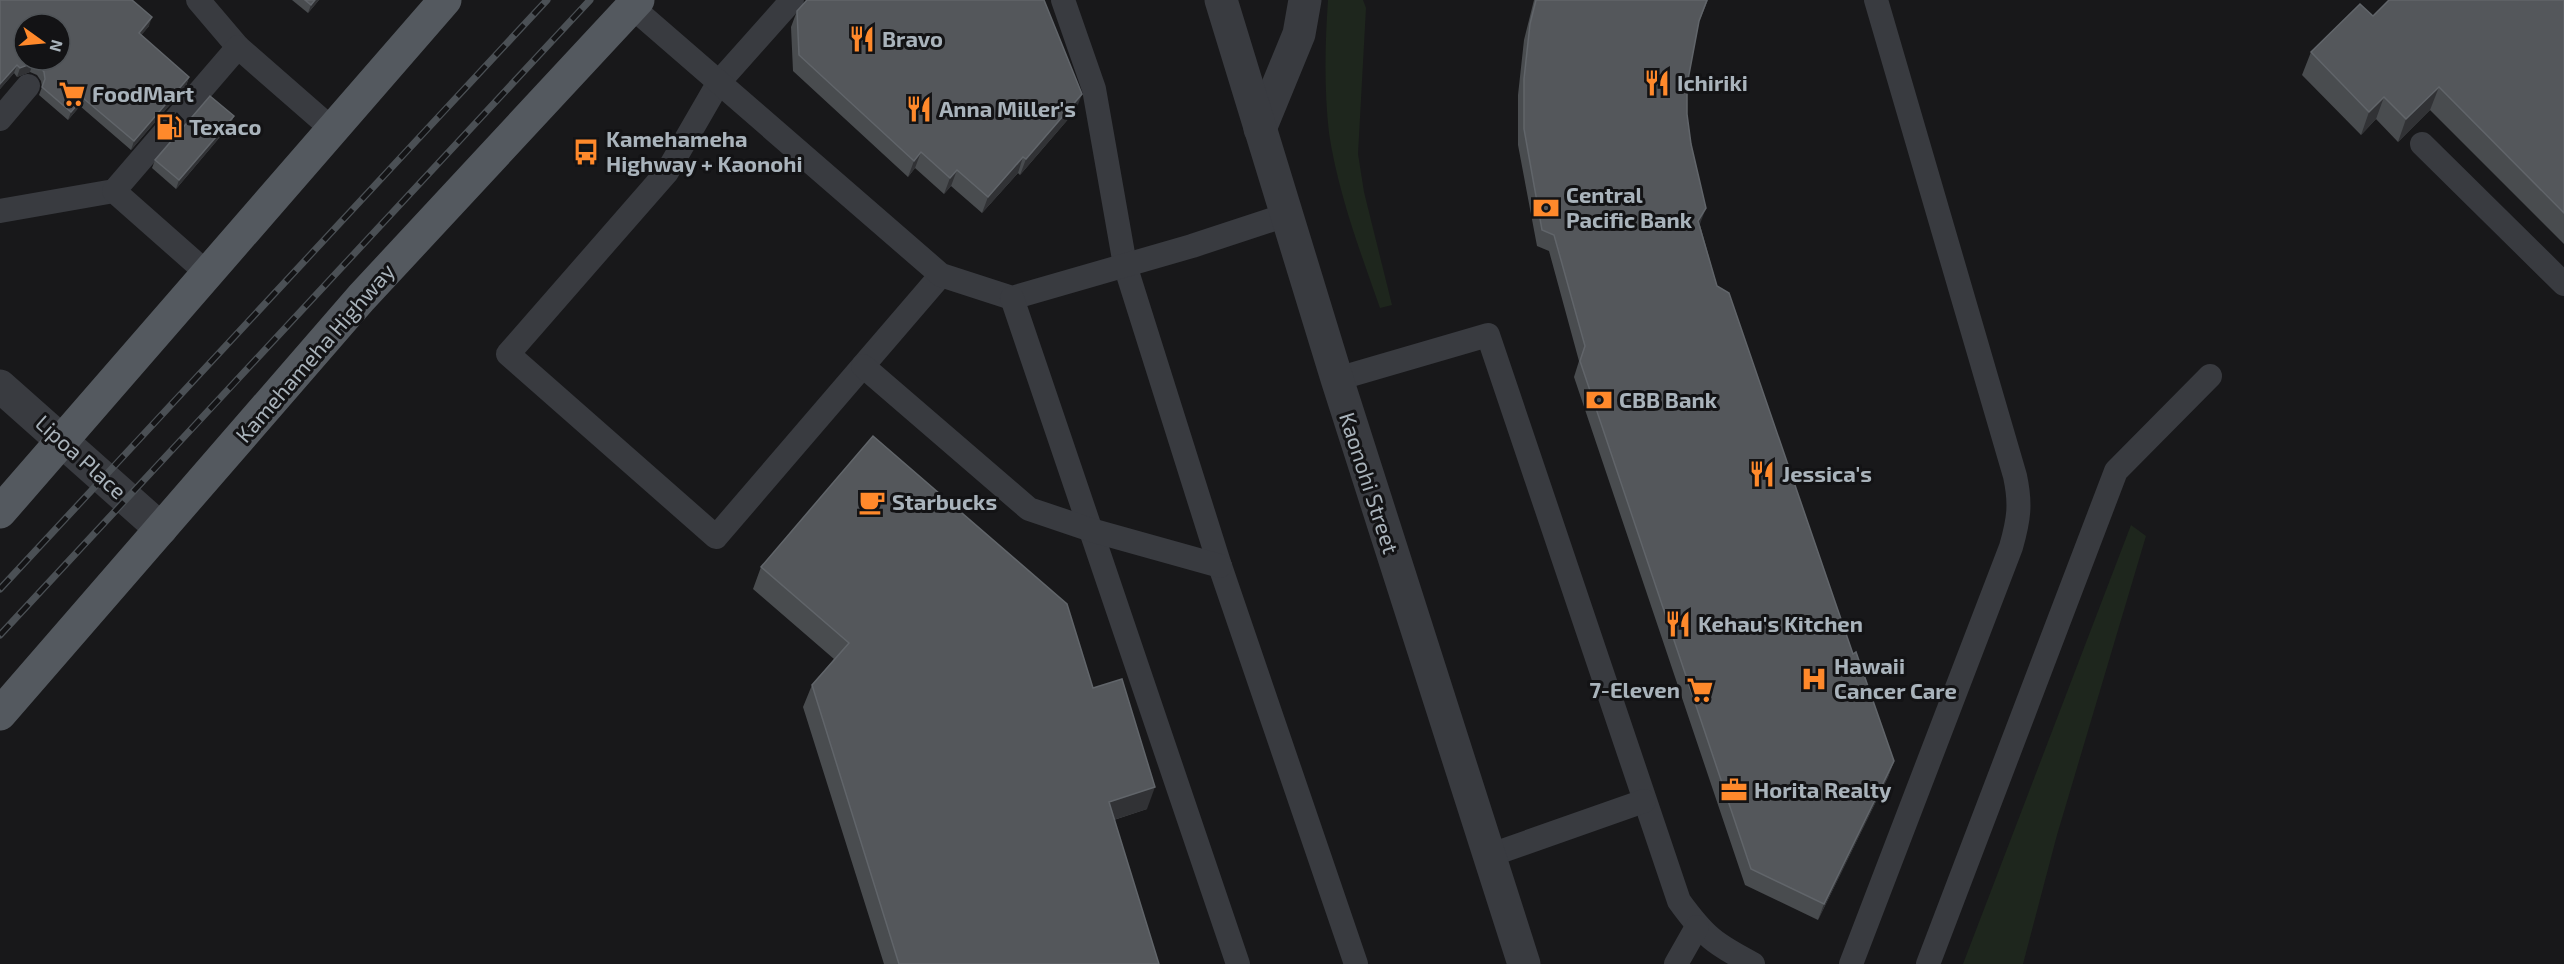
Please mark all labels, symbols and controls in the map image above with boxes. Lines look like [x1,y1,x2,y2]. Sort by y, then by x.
north arrow [12,12,72,72]
restaurant icon: Bravo [847,24,877,54]
place label: Bravo [882,25,943,51]
text: N [46,38,68,54]
restaurant icon: Ichiriki [1642,68,1672,98]
place label: Ichiriki [1677,69,1748,95]
supermarket icon: FoodMart [57,79,87,109]
place label: FoodMart [92,80,194,106]
restaurant icon: Anna Miller's [904,94,934,124]
place label: Anna Miller's [939,95,1076,121]
fuel station icon: Texaco [154,112,184,142]
place label: Texaco [189,113,261,139]
place label: Kamehameha Highway + Kaonohi [606,125,803,177]
bus stop icon: Kamehameha Highway + Kaonohi [571,137,601,167]
place label: Central Pacific Bank [1566,181,1693,232]
bank icon: Central Pacific Bank [1531,193,1561,223]
street label: Kamehameha Highway [229,257,399,447]
bank icon: CBB Bank [1584,385,1614,415]
place label: CBB Bank [1619,386,1718,412]
street label: Lipoa Place [31,409,132,504]
street label: Kaonohi Street [1335,409,1405,557]
restaurant icon: Jessica's [1747,459,1777,489]
place label: Jessica's [1782,460,1872,486]
cafe icon: Starbucks [857,487,887,517]
place label: Starbucks [892,488,997,514]
restaurant icon: Kehau's Kitchen [1663,609,1693,639]
place label: Kehau's Kitchen [1698,610,1863,636]
place label: Hawaii Cancer Care [1834,652,1957,703]
hospital icon: Hawaii Cancer Care [1799,664,1829,694]
supermarket icon: 7-Eleven [1685,675,1715,705]
place label: 7-Eleven [1590,676,1680,702]
office icon: Horita Realty [1719,775,1749,805]
place label: Horita Realty [1754,776,1892,803]

